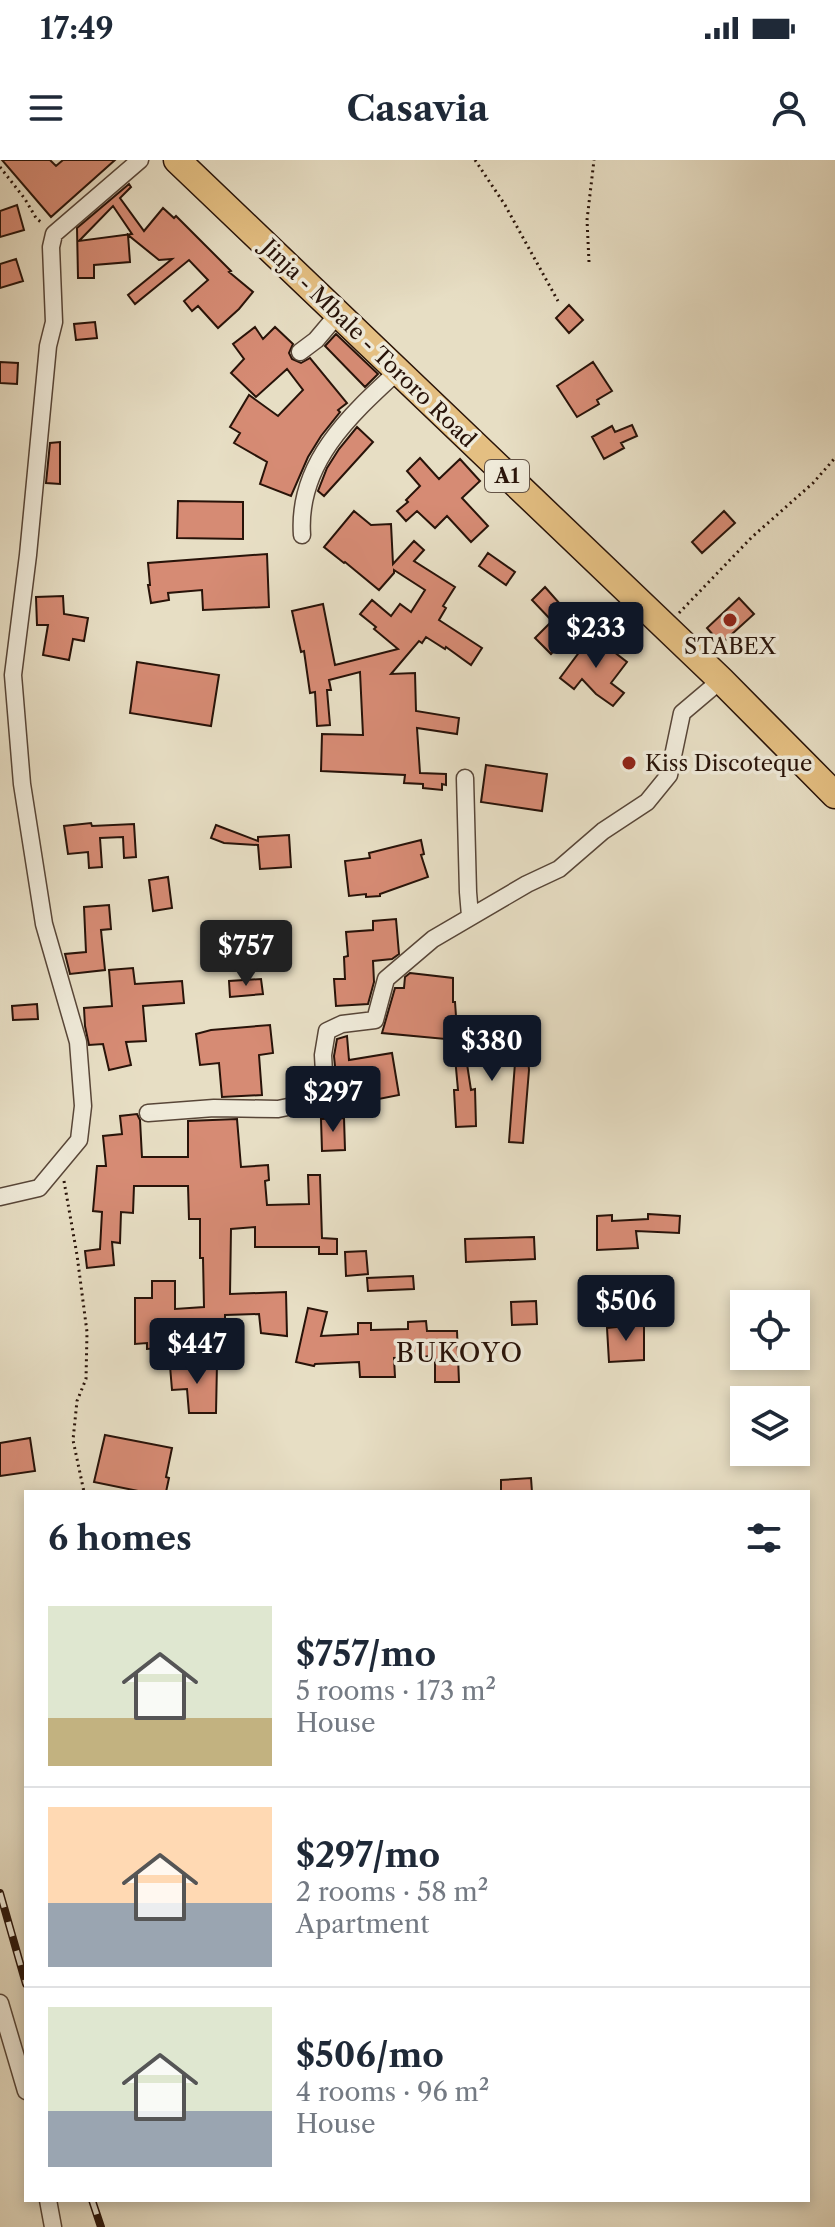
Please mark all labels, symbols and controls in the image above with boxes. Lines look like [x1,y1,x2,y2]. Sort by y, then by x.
text: 17:49 [40,10,114,47]
icon: menu [24,86,68,130]
text: Casavia [346,86,489,130]
icon: person [767,86,811,130]
street label: Jinja - Mbale - Tororo Road [254,232,482,453]
road number: A1 [485,460,529,492]
pin: $233 [549,602,643,670]
marker: STABEX [721,611,739,629]
text: $233 [566,612,626,644]
place label: STABEX [684,633,777,660]
place label: Kiss Discoteque [645,750,812,777]
marker: Kiss Discoteque [620,754,638,772]
pin: $757 [199,920,293,988]
text: $757 [218,930,274,962]
pin: $380 [445,1015,539,1083]
text: $380 [461,1025,523,1057]
pin: $297 [286,1066,380,1134]
text: $297 [304,1076,362,1108]
pin: $506 [579,1275,673,1343]
text: $506 [596,1285,656,1317]
map controls [730,1290,810,1466]
button: locate [730,1290,810,1370]
pin: $447 [150,1318,244,1386]
text: $447 [168,1328,226,1360]
district label: BUKOYO [396,1337,524,1369]
button: layers [730,1386,810,1466]
icon: filters [742,1516,786,1560]
text: 6 homes [48,1517,192,1559]
text: $757/mo [296,1633,436,1675]
icon: home [112,1638,208,1734]
text: 5 rooms · 173 m² [296,1675,496,1707]
text: House [296,1707,376,1739]
text: $297/mo [296,1834,440,1876]
icon: home [112,1839,208,1935]
text: 2 rooms · 58 m² [296,1876,488,1908]
text: Apartment [296,1908,429,1940]
text: $506/mo [296,2034,444,2076]
icon: home [112,2039,208,2135]
text: 4 rooms · 96 m² [296,2076,489,2108]
text: House [296,2108,376,2140]

